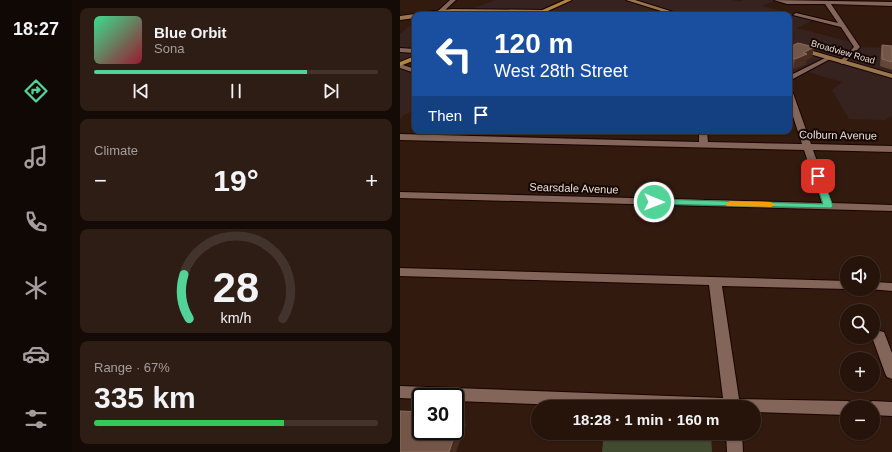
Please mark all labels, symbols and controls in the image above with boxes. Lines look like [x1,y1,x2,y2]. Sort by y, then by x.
text: 18:27 [13,19,59,39]
text: Blue Orbit [154,24,227,41]
icon: left [428,28,480,80]
text: 120 m [494,28,573,59]
street label: Broadview Road [810,38,876,66]
text: Sona [154,41,184,56]
text: West 28th Street [494,61,628,81]
icon: directions [22,77,50,105]
icon: previous [130,80,152,102]
icon: pause [225,80,247,102]
icon: next [320,80,342,102]
icon: arrive [470,104,492,126]
text: Then [428,107,462,124]
street label: Colburn Avenue [799,128,877,142]
icon: music [22,143,50,171]
text: Climate [94,143,138,158]
pin [801,159,835,193]
text: 19° [213,164,259,197]
icon: arrive [807,165,829,187]
text: − [94,168,107,193]
text: + [365,168,378,193]
street label: Searsdale Avenue [529,180,619,196]
position arrow [633,181,675,223]
icon: phone [22,208,50,236]
map controls [840,256,880,440]
button: sound [840,256,880,296]
text: 28 [213,264,259,311]
icon: climate [22,274,50,302]
button: search [840,304,880,344]
text: km/h [221,310,252,326]
icon: car [22,340,50,368]
button: + [840,352,880,392]
text: Range · 67% [94,360,170,375]
text: 335 km [94,381,196,414]
speed limit sign: 30 [412,388,464,440]
button: − [840,400,880,440]
icon: filters [22,405,50,433]
text: 18:28 · 1 min · 160 m [573,411,719,428]

